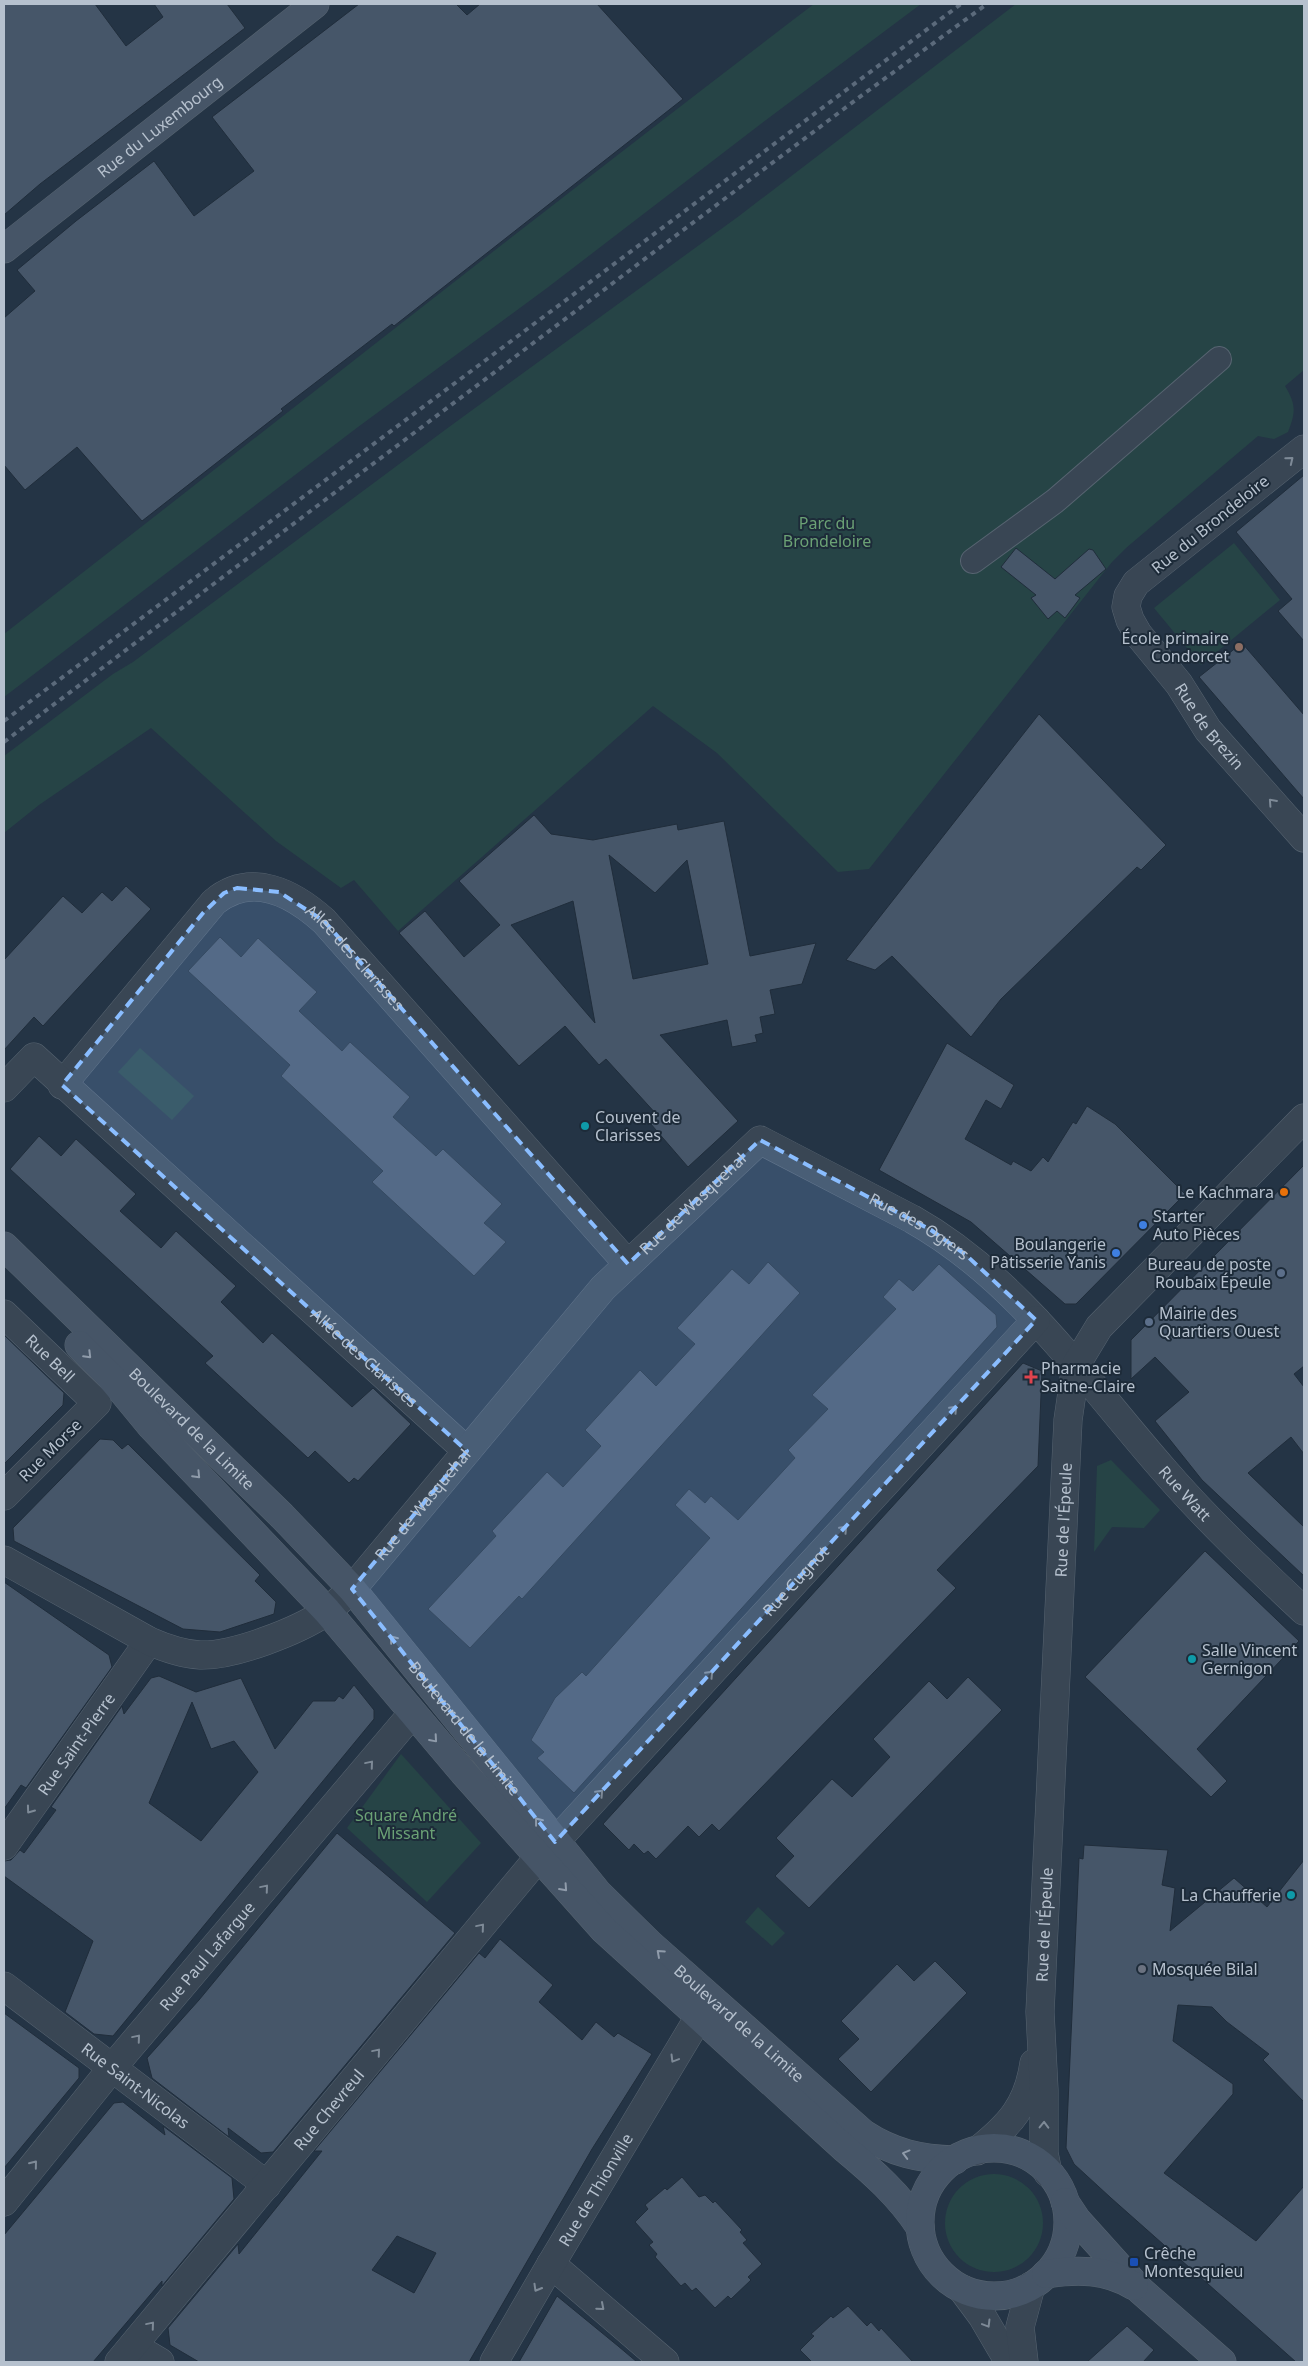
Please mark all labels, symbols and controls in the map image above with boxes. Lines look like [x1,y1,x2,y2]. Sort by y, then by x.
street label: Rue du Luxembourg [93,70,226,182]
one-way arrow [1284,457,1293,465]
street label: Rue du Brondeloire [1147,470,1273,578]
park label: Parc du Brondeloire [783,512,871,552]
place label: École primaire Condorcet [1121,627,1229,667]
marker: École primaire Condorcet [1233,641,1245,653]
street label: Rue de Brezin [1170,679,1249,774]
one-way arrow [1269,798,1278,807]
street label: Allée des Clarisses [301,899,410,1016]
place label: Couvent de Clarisses [595,1106,681,1146]
marker: Couvent de Clarisses [579,1120,591,1132]
street label: Rue de Wasquehal [634,1148,751,1259]
place label: Le Kachmara [1177,1181,1274,1203]
marker: Le Kachmara [1278,1186,1290,1198]
street label: Rue des Ogiers [865,1188,974,1265]
place label: Starter Auto Pièces [1153,1205,1240,1245]
marker: Starter Auto Pièces [1137,1219,1149,1231]
place label: Boulangerie Pâtisserie Yanis [990,1233,1106,1273]
marker: Boulangerie Pâtisserie Yanis [1110,1247,1122,1259]
place label: Bureau de poste Roubaix Épeule [1147,1253,1271,1293]
marker: Bureau de poste Roubaix Épeule [1275,1267,1287,1279]
place label: Mairie des Quartiers Ouest [1159,1302,1279,1342]
street label: Allée des Clarisses [306,1303,423,1412]
marker: Mairie des Quartiers Ouest [1143,1316,1155,1328]
street label: Rue Bell [21,1329,80,1387]
one-way arrow [83,1349,92,1358]
place label: Pharmacie Saitne-Claire [1041,1357,1135,1397]
street label: Boulevard de la Limite [124,1362,260,1495]
marker: Pharmacie Saitne-Claire [1025,1371,1037,1383]
one-way arrow [948,1406,957,1415]
street label: Rue Morse [14,1414,86,1486]
street label: Rue de Wasquehal [369,1444,475,1565]
street label: Rue Watt [1154,1461,1216,1526]
street label: Rue de l'Épeule [1050,1462,1077,1578]
one-way arrow [191,1469,200,1478]
one-way arrow [838,1525,847,1534]
street label: Rue Cugnot [758,1541,834,1621]
one-way arrow [391,1636,399,1645]
place label: Salle Vincent Gernigon [1202,1639,1297,1679]
marker: Salle Vincent Gernigon [1186,1653,1198,1665]
street label: Boulevard de la Limite [404,1657,526,1800]
one-way arrow [704,1670,713,1679]
street label: Rue Saint-Pierre [32,1688,120,1800]
one-way arrow [428,1733,437,1742]
one-way arrow [364,1760,373,1769]
one-way arrow [594,1790,603,1799]
one-way arrow [27,1804,36,1814]
park label: Square André Missant [355,1804,457,1844]
one-way arrow [536,1818,544,1827]
street label: Rue de l'Épeule [1030,1867,1058,1982]
one-way arrow [559,1882,568,1891]
one-way arrow [259,1884,268,1893]
place label: La Chaufferie [1181,1884,1281,1906]
marker: La Chaufferie [1285,1889,1297,1901]
street label: Rue Paul Lafargue [154,1897,260,2015]
one-way arrow [476,1923,485,1932]
one-way arrow [657,1950,666,1959]
place label: Mosquée Bilal [1152,1958,1258,1980]
street label: Boulevard de la Limite [670,1960,809,2087]
marker: Mosquée Bilal [1136,1963,1148,1975]
one-way arrow [132,2035,141,2044]
street label: Rue Saint-Nicolas [77,2037,194,2134]
one-way arrow [372,2048,381,2057]
one-way arrow [671,2053,681,2062]
street label: Rue Chevreul [288,2065,369,2155]
one-way arrow [1038,2120,1049,2128]
street label: Rue de Thionville [553,2129,638,2250]
one-way arrow [902,2149,911,2160]
one-way arrow [29,2161,37,2170]
place label: Crêche Montesquieu [1144,2242,1243,2282]
marker: Crêche Montesquieu [1128,2256,1140,2268]
one-way arrow [533,2283,543,2292]
one-way arrow [595,2301,604,2310]
one-way arrow [981,2319,991,2328]
one-way arrow [145,2322,153,2331]

